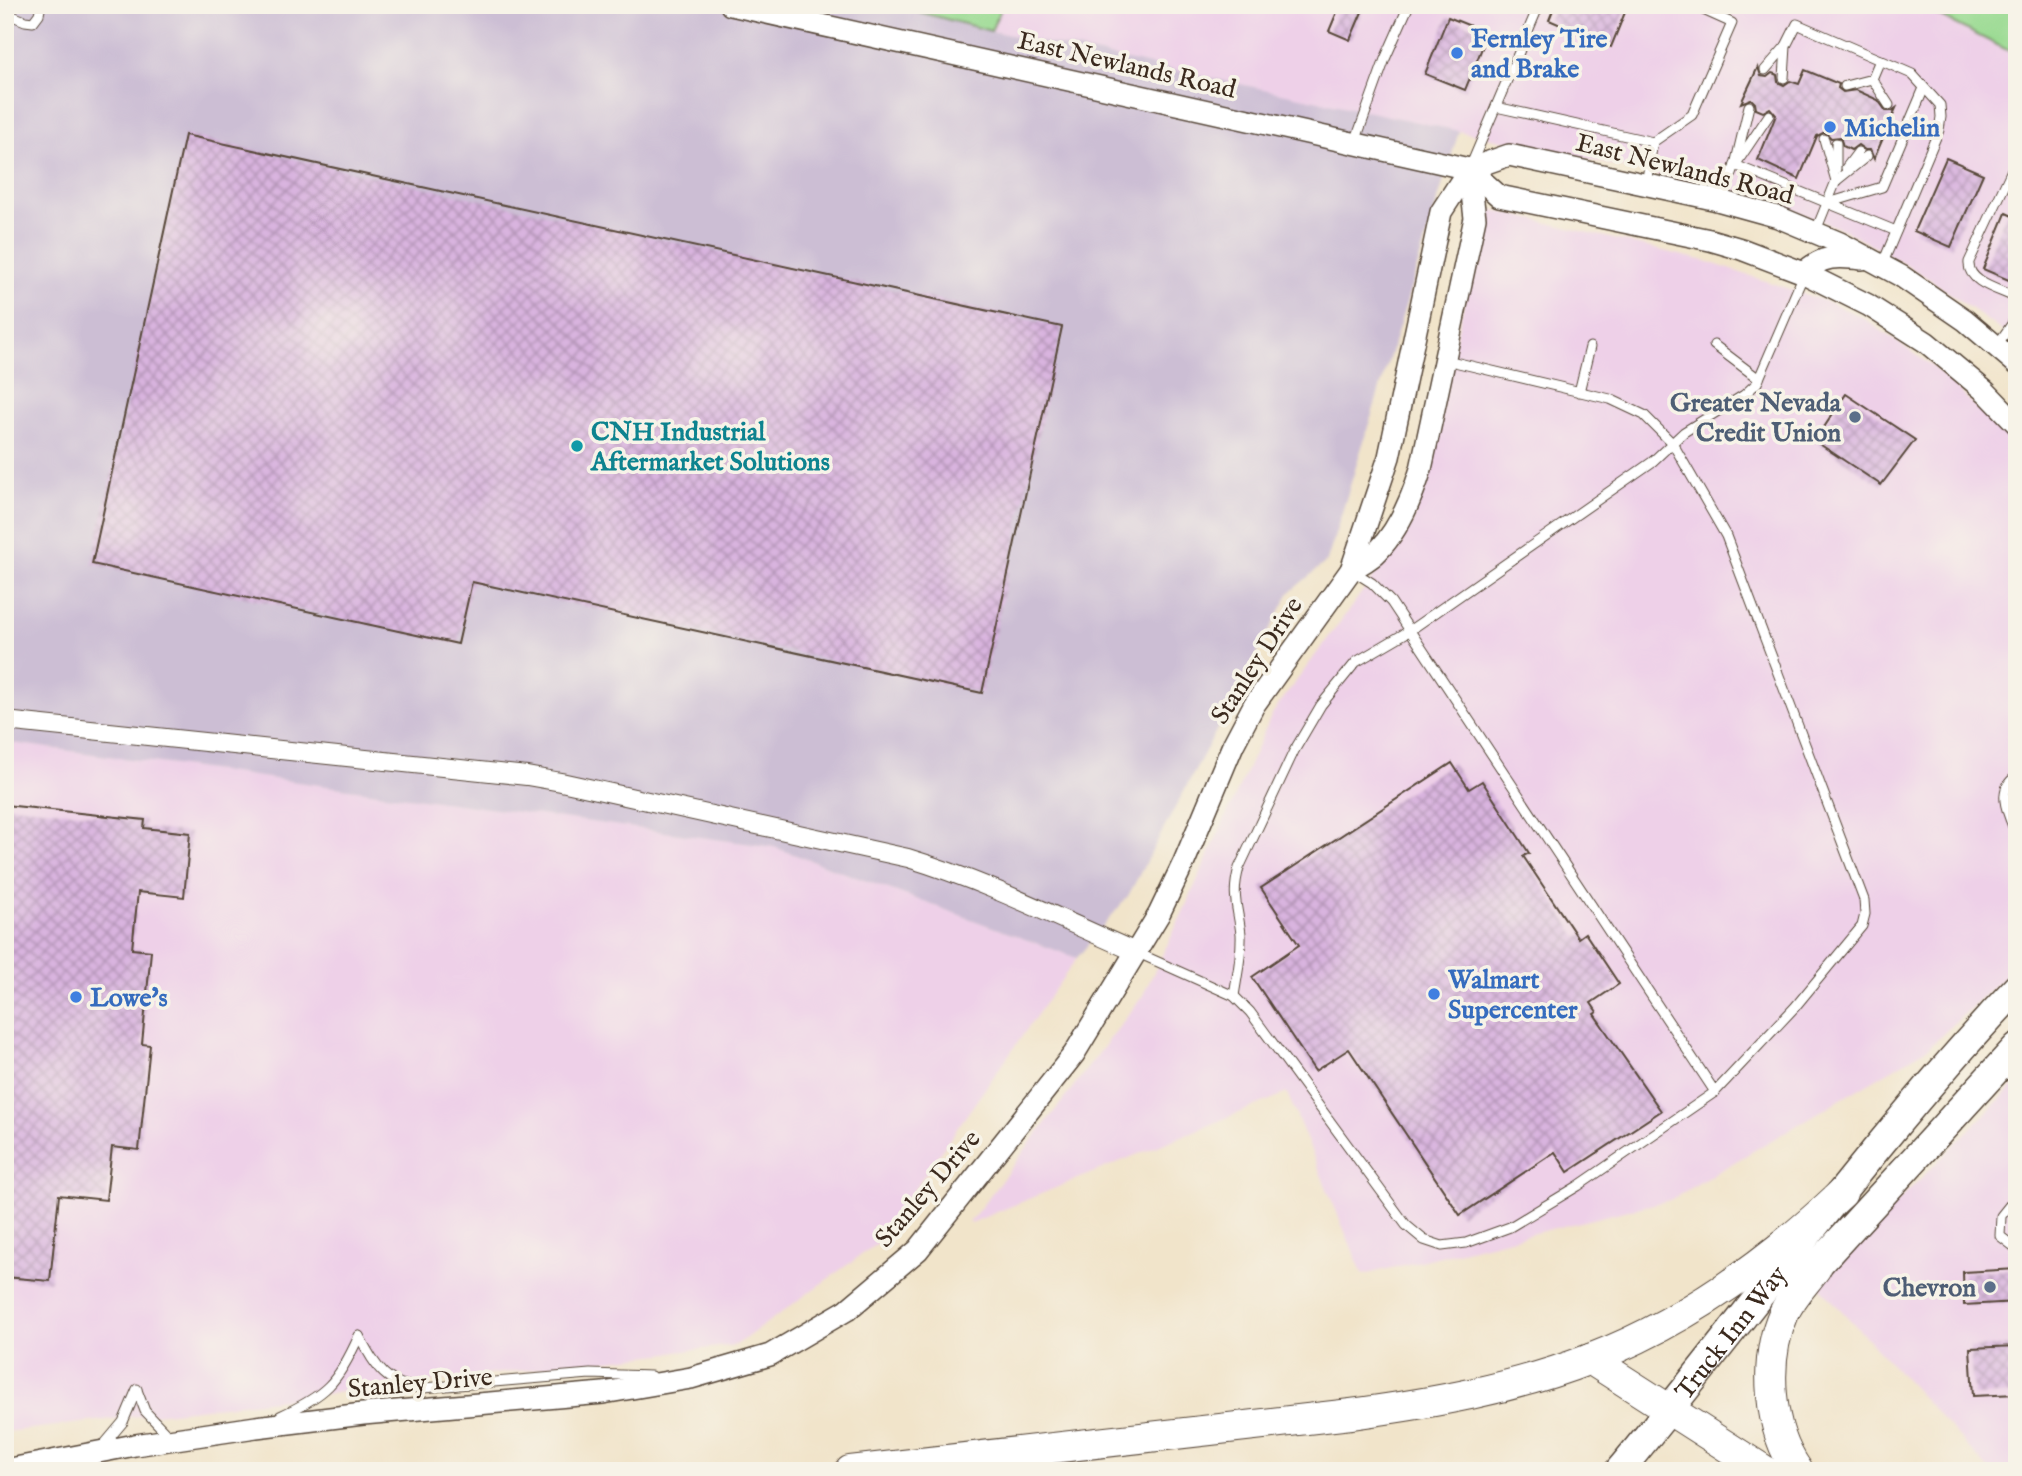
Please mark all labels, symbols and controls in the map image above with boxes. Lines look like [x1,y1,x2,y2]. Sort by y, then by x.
place label: Fernley Tire and Brake [1471,23,1607,86]
street label: East Newlands Road [1014,24,1239,107]
marker: Fernley Tire and Brake [1449,45,1465,61]
place label: Michelin [1844,112,1940,145]
marker: Michelin [1822,119,1838,135]
street label: East Newlands Road [1572,126,1797,213]
place label: Greater Nevada Credit Union [1670,387,1842,450]
marker: Greater Nevada Credit Union [1847,409,1863,425]
place label: CNH Industrial Aftermarket Solutions [590,416,830,479]
marker: CNH Industrial Aftermarket Solutions [569,438,585,454]
street label: Stanley Drive [1204,591,1311,731]
place label: Walmart Supercenter [1447,964,1578,1027]
place label: Lowe's [90,982,168,1015]
marker: Walmart Supercenter [1426,986,1442,1002]
marker: Lowe's [68,989,84,1005]
street label: Stanley Drive [868,1123,988,1255]
street label: Truck Inn Way [1668,1259,1795,1407]
place label: Chevron [1883,1272,1976,1305]
marker: Chevron [1982,1279,1998,1295]
street label: Stanley Drive [346,1361,494,1406]

